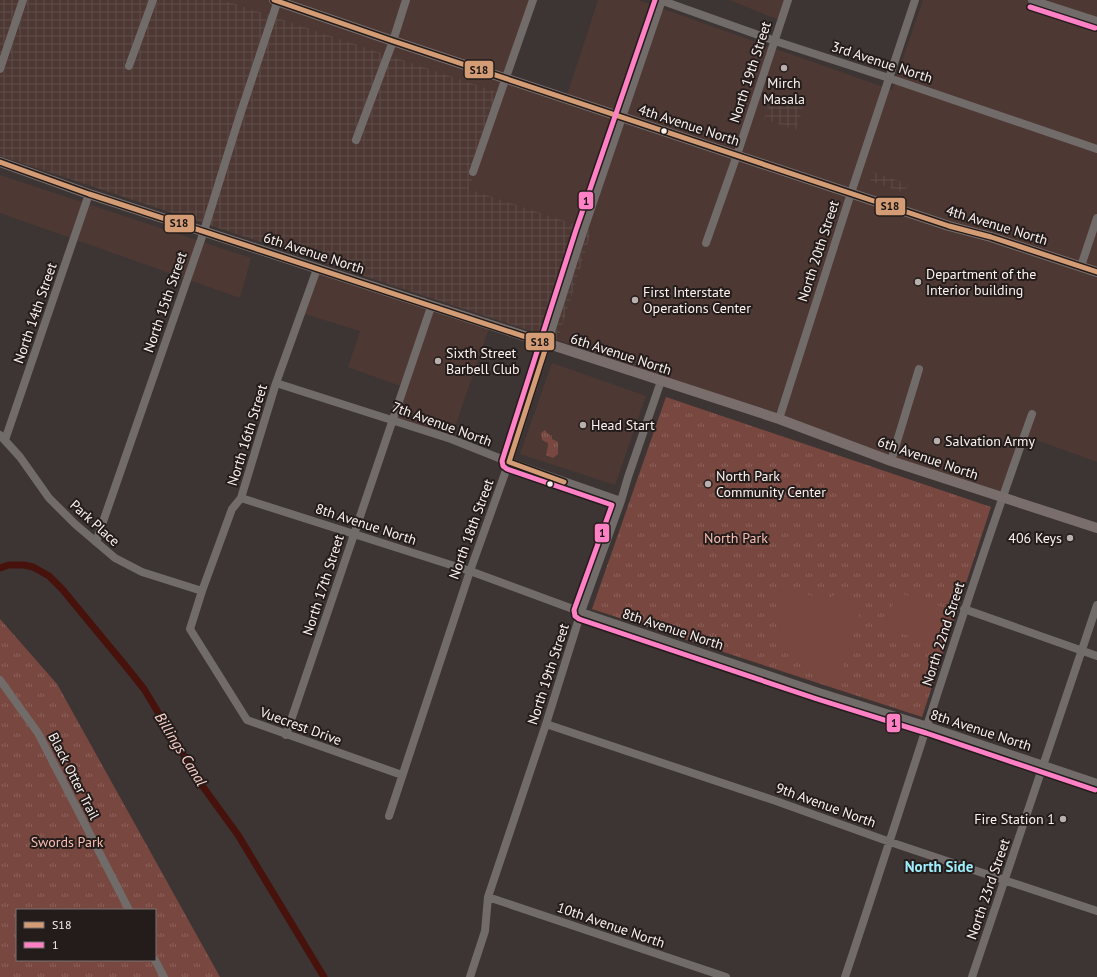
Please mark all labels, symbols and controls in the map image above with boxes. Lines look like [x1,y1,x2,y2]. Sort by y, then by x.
street label: North 19th Street [725,19,775,125]
street label: 3rd Avenue North [829,37,935,87]
line badge: S18 [464,60,494,79]
text: S18 [470,63,488,77]
marker: Mirch Masala [779,63,789,73]
place label: Mirch Masala [763,74,805,108]
street label: 4th Avenue North [636,100,742,150]
unlabelled marker [659,126,669,136]
line badge: 1 [578,191,594,210]
text: 1 [583,194,589,208]
line badge: S18 [875,197,906,216]
street label: North 20th Street [793,198,843,304]
text: S18 [881,199,899,213]
street label: 4th Avenue North [944,201,1050,249]
line badge: S18 [164,214,195,233]
text: S18 [170,216,188,230]
street label: 6th Avenue North [261,228,367,278]
street label: North 15th Street [139,249,191,355]
street label: North 14th Street [9,260,61,366]
place label: Department of the Interior building [926,265,1036,299]
marker: Department of the Interior building [913,277,923,287]
place label: First Interstate Operations Center [643,283,751,317]
marker: First Interstate Operations Center [630,295,640,305]
street label: 6th Avenue North [568,329,674,379]
line badge: S18 [525,332,555,351]
text: S18 [531,335,549,349]
place label: Sixth Street Barbell Club [446,344,520,378]
marker: Sixth Street Barbell Club [433,356,443,366]
street label: North 16th Street [223,382,271,488]
street label: 7th Avenue North [390,398,494,450]
place label: Head Start [591,416,655,434]
marker: Head Start [578,420,588,430]
street label: 6th Avenue North [875,432,981,484]
place label: Salvation Army [945,432,1035,450]
marker: Salvation Army [932,436,942,446]
place label: North Park Community Center [716,467,826,501]
street label: North 18th Street [445,476,498,582]
unlabelled marker [545,479,555,489]
marker: North Park Community Center [703,479,713,489]
street label: Park Place [66,496,124,550]
street label: 8th Avenue North [313,499,419,549]
line badge: 1 [594,523,610,543]
text: 1 [599,526,605,540]
park label: North Park [704,529,768,547]
place label: 406 Keys [1008,529,1062,547]
street label: North 17th Street [298,532,348,638]
marker: 406 Keys [1065,533,1075,543]
street label: North 22nd Street [918,580,968,688]
street label: 8th Avenue North [620,604,726,654]
street label: North 19th Street [523,621,573,727]
street label: Vuecrest Drive [257,703,344,749]
street label: 8th Avenue North [928,705,1034,755]
water label: Billings Canal [151,709,211,789]
line badge: 1 [886,713,901,733]
text: 1 [891,716,897,730]
street label: Black Otter Trail [44,729,104,823]
street label: 9th Avenue North [773,779,879,831]
place label: Fire Station 1 [974,810,1055,828]
marker: Fire Station 1 [1058,814,1068,824]
park label: Swords Park [31,833,104,851]
street label: North 23rd Street [962,836,1014,942]
district label: North Side [905,857,974,876]
street label: 10th Avenue North [555,898,667,952]
legend [16,909,156,961]
text: S18 [52,917,71,932]
text: 1 [52,937,59,952]

